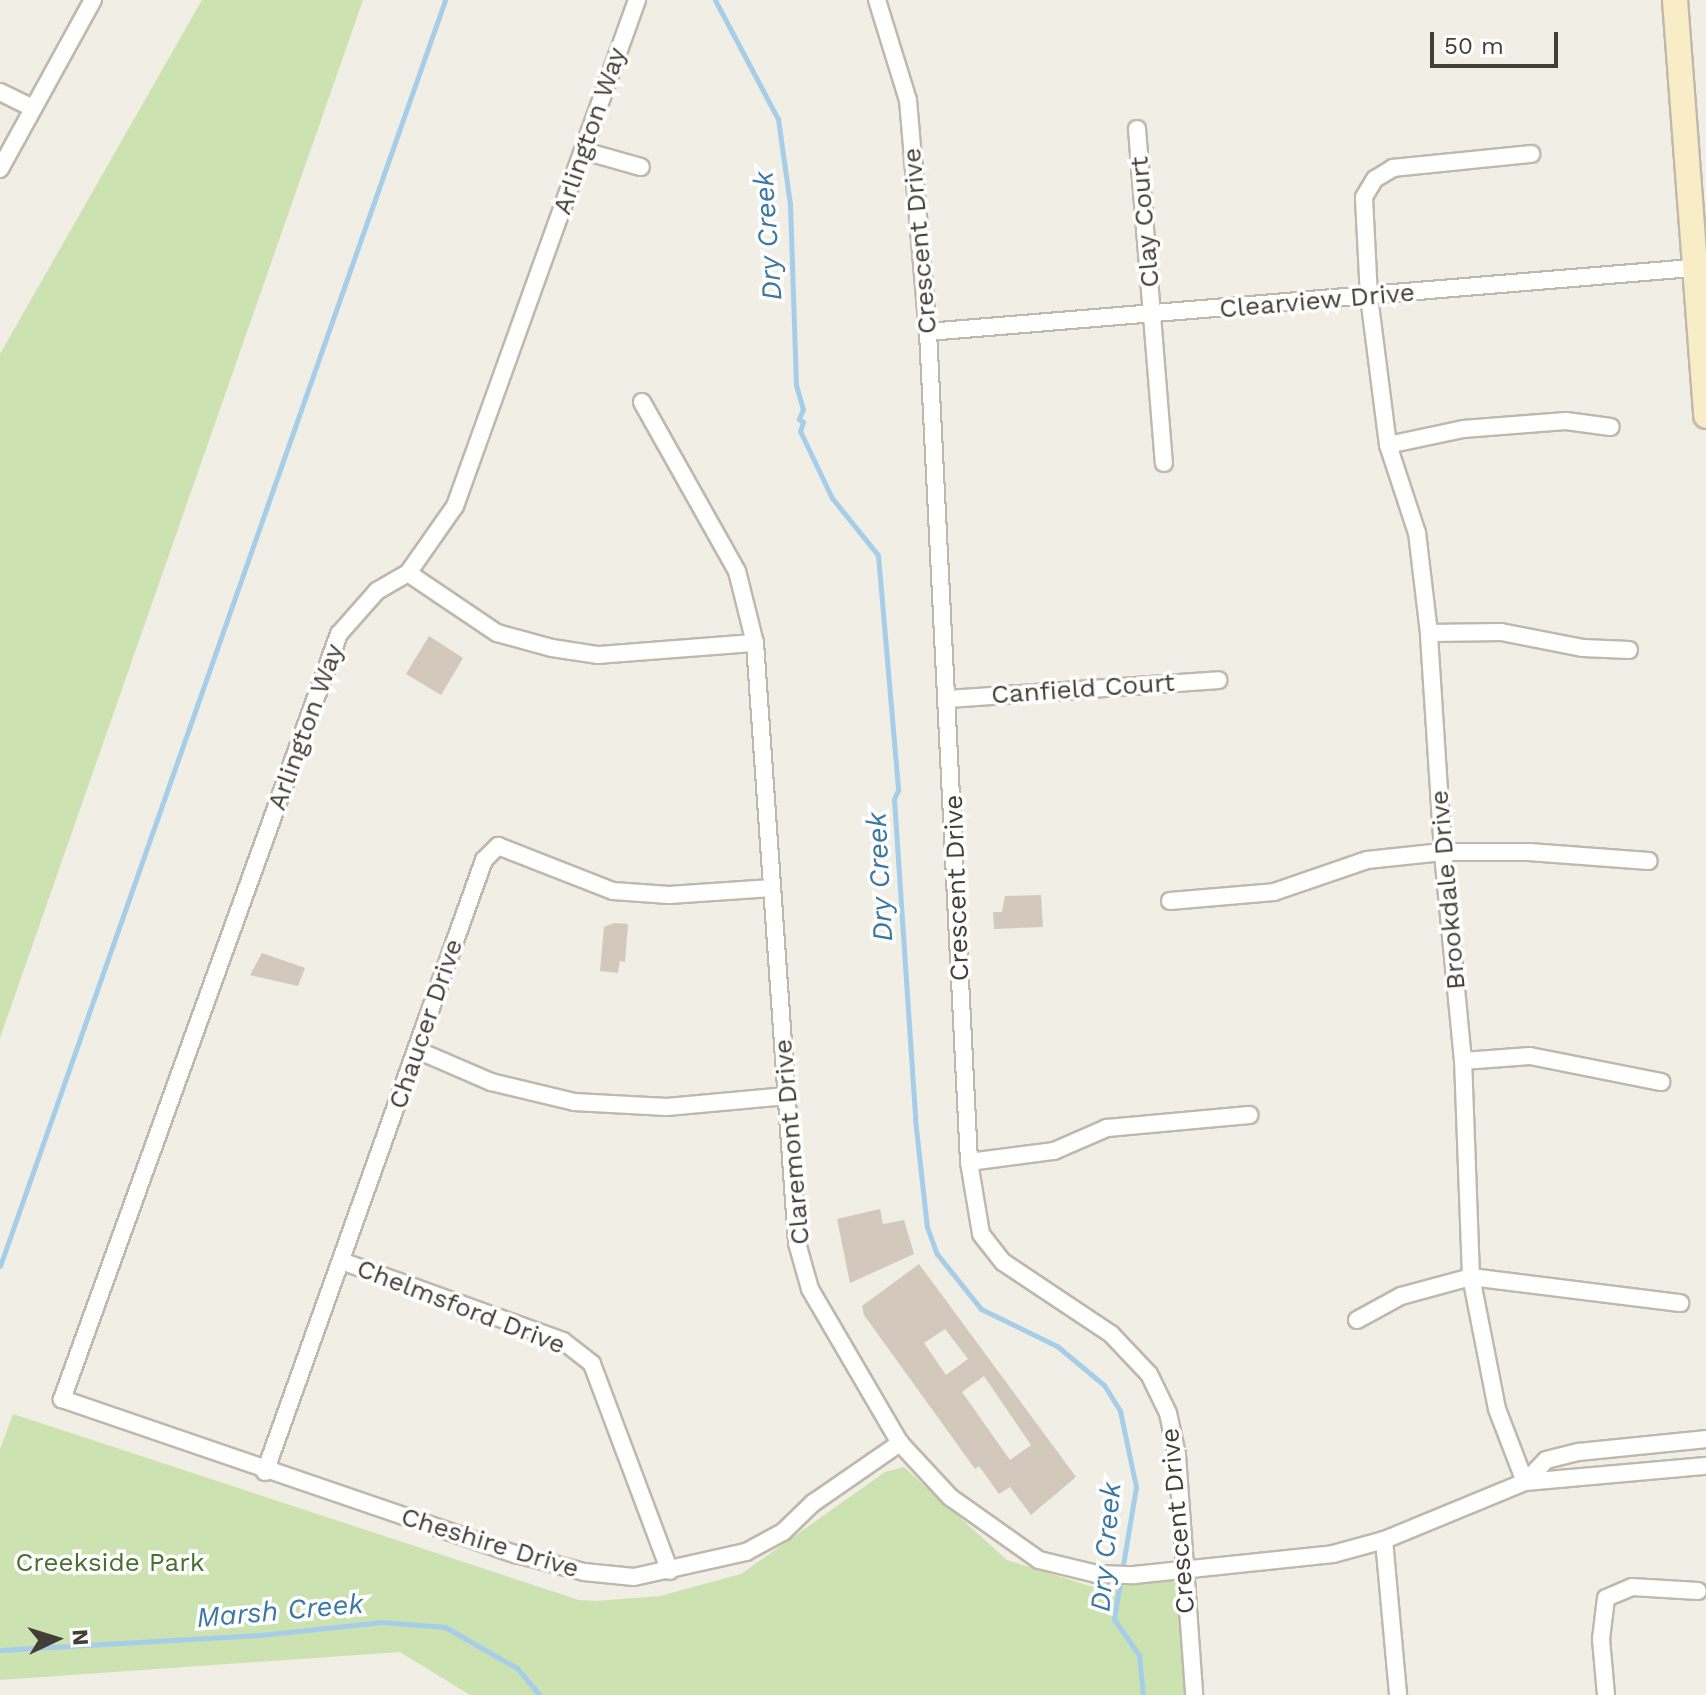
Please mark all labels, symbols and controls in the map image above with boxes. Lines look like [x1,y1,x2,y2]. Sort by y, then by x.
scale bar [1434,16,1562,66]
text: 50 m [1444,32,1504,60]
street label: Arlington Way [547,43,633,219]
street label: Crescent Drive [896,147,944,335]
street label: Clay Court [1124,155,1166,289]
water label: Dry Creek [747,170,789,302]
street label: Clearview Drive [1218,277,1416,325]
street label: Arlington Way [261,639,351,815]
street label: Canfield Court [990,667,1176,711]
street label: Brookdale Drive [1424,789,1472,991]
street label: Crescent Drive [938,794,976,982]
water label: Dry Creek [860,811,900,943]
street label: Chaucer Drive [382,935,470,1113]
street label: Claremont Drive [767,1038,817,1246]
street label: Chelmsford Drive [352,1253,570,1361]
street label: Crescent Drive [1154,1427,1202,1615]
water label: Dry Creek [1084,1481,1128,1613]
street label: Cheshire Drive [397,1501,583,1585]
park label: Creekside Park [15,1547,205,1579]
water label: Marsh Creek [195,1587,365,1635]
north arrow [16,1599,96,1679]
text: N [67,1628,93,1646]

